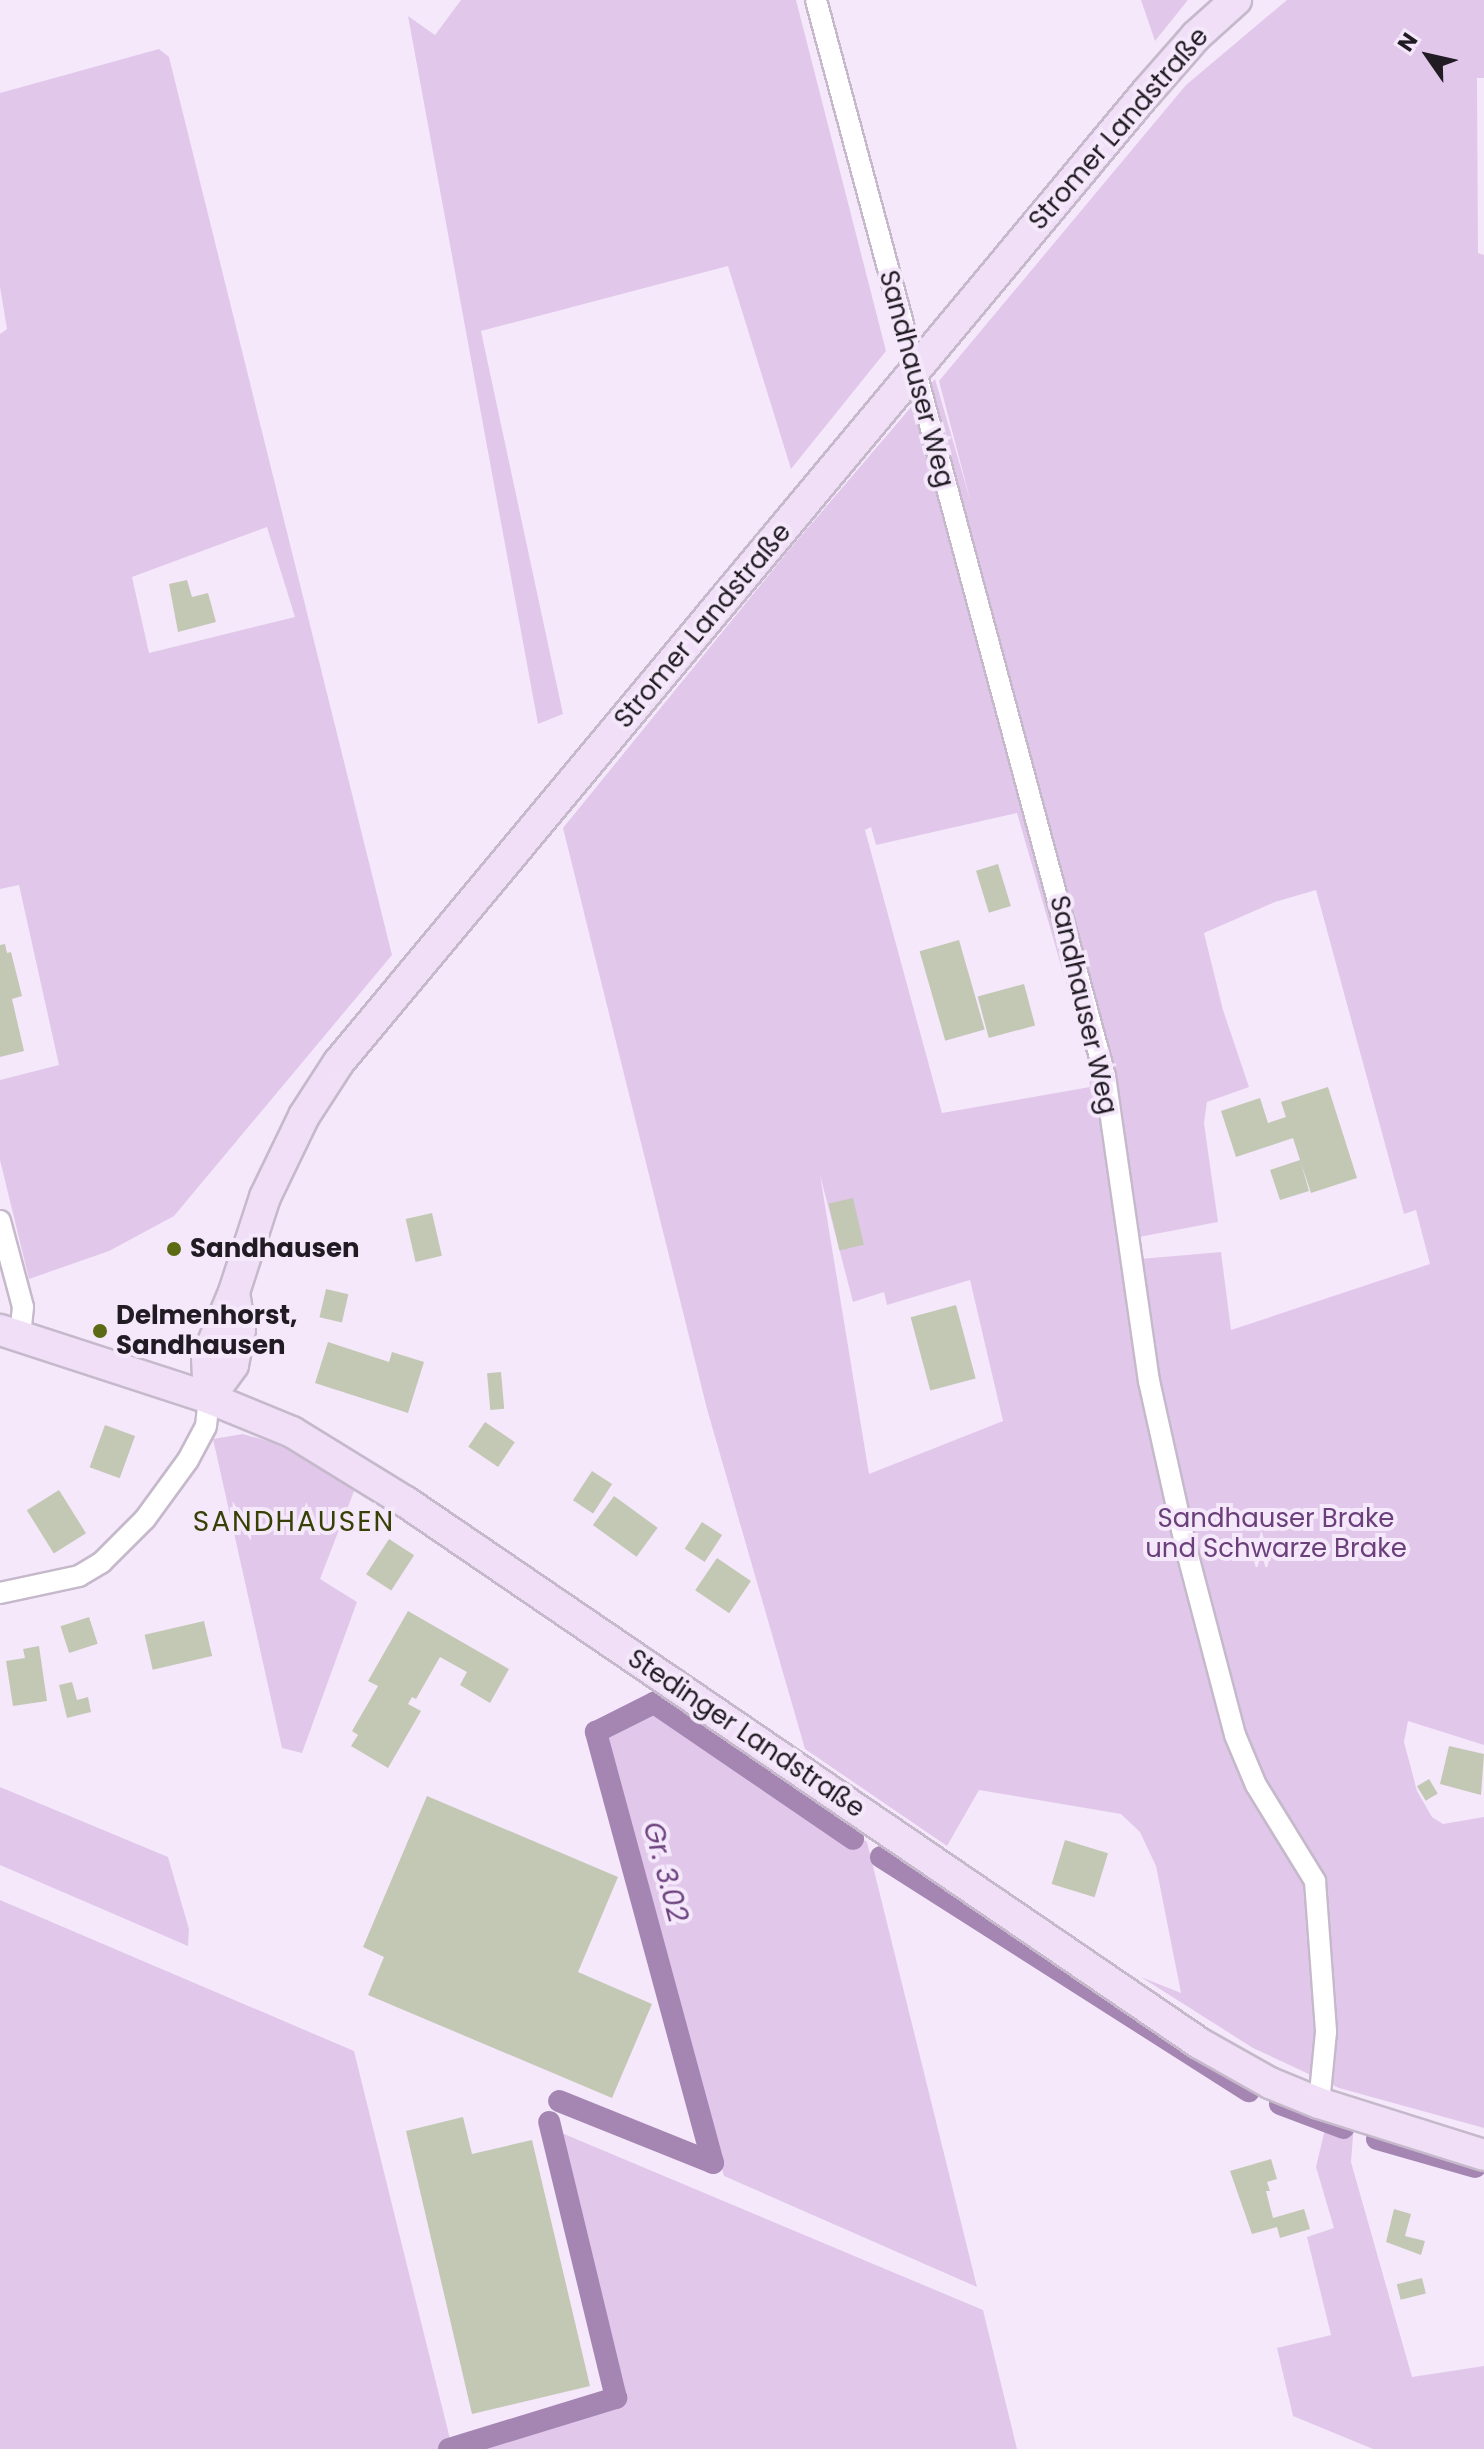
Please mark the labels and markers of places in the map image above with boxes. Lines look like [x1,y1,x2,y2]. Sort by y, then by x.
place label: Sandhausen [190,1233,360,1265]
marker: Sandhausen [165,1240,183,1258]
place label: Delmenhorst, Sandhausen [116,1300,297,1362]
marker: Delmenhorst, Sandhausen [91,1322,109,1340]

